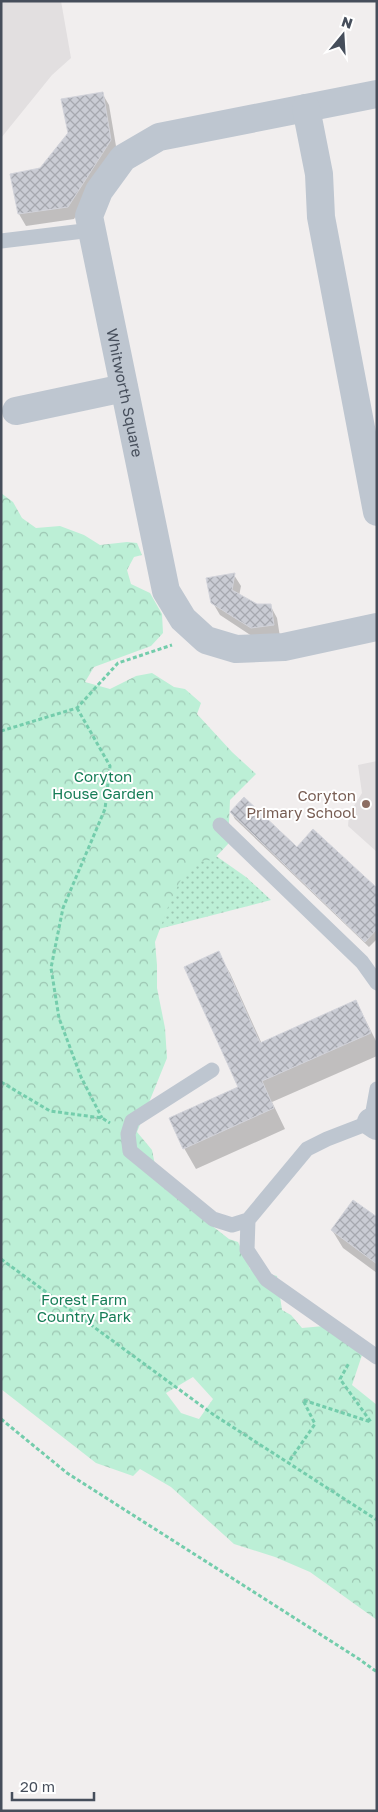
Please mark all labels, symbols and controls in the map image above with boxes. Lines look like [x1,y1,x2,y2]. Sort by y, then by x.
north arrow [318,10,368,60]
text: N [339,12,355,32]
street label: Whitworth Square [103,327,147,459]
park label: Coryton House Garden [52,767,154,802]
place label: Coryton Primary School [246,786,356,821]
marker: Coryton Primary School [360,798,372,810]
park label: Forest Farm Country Park [37,1290,132,1325]
scale bar [12,1770,95,1802]
text: 20 m [20,1777,55,1795]

